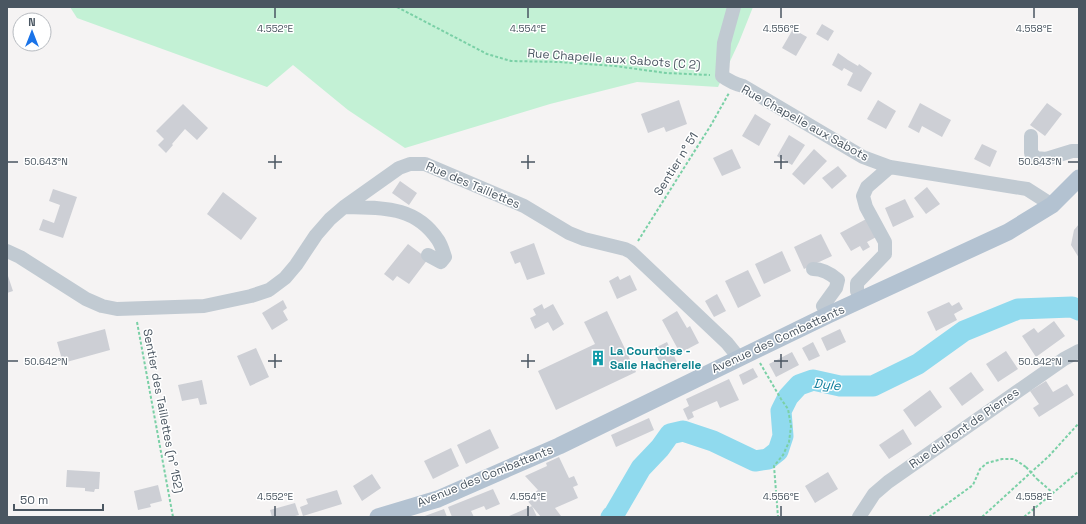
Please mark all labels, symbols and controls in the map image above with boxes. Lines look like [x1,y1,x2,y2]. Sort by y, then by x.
north arrow [12,12,52,52]
text: N [28,15,36,29]
text: 4.552°E [257,22,293,35]
text: 4.554°E [510,22,547,35]
text: 4.556°E [763,22,800,35]
text: 4.558°E [1016,22,1053,35]
street label: Rue Chapelle aux Sabots (C 2) [527,45,701,73]
street label: Rue Chapelle aux Sabots [738,81,872,165]
street label: Sentier n° 51 [650,129,702,199]
text: 50.643°N [24,155,68,168]
text: 50.643°N [1018,155,1062,168]
street label: Rue des Taillettes [424,158,522,212]
street label: Avenue des Combattants [709,301,847,377]
street label: Sentier des Taillettes (n° 152) [139,328,187,494]
place label: La Courtoise - Salle Hacherelle [610,343,701,373]
building icon: La Courtoise - Salle Hacherelle [589,349,607,367]
text: 50.642°N [24,355,68,368]
text: 50.642°N [1018,355,1062,368]
water label: Dyle [812,375,843,395]
street label: Rue du Pont de Pierres [906,384,1022,472]
street label: Avenue des Combattants [415,441,555,511]
scale bar [14,486,103,512]
text: 4.552°E [257,490,293,503]
text: 4.554°E [510,490,547,503]
text: 4.556°E [763,490,800,503]
text: 4.558°E [1016,490,1053,503]
text: 50 m [20,492,48,508]

